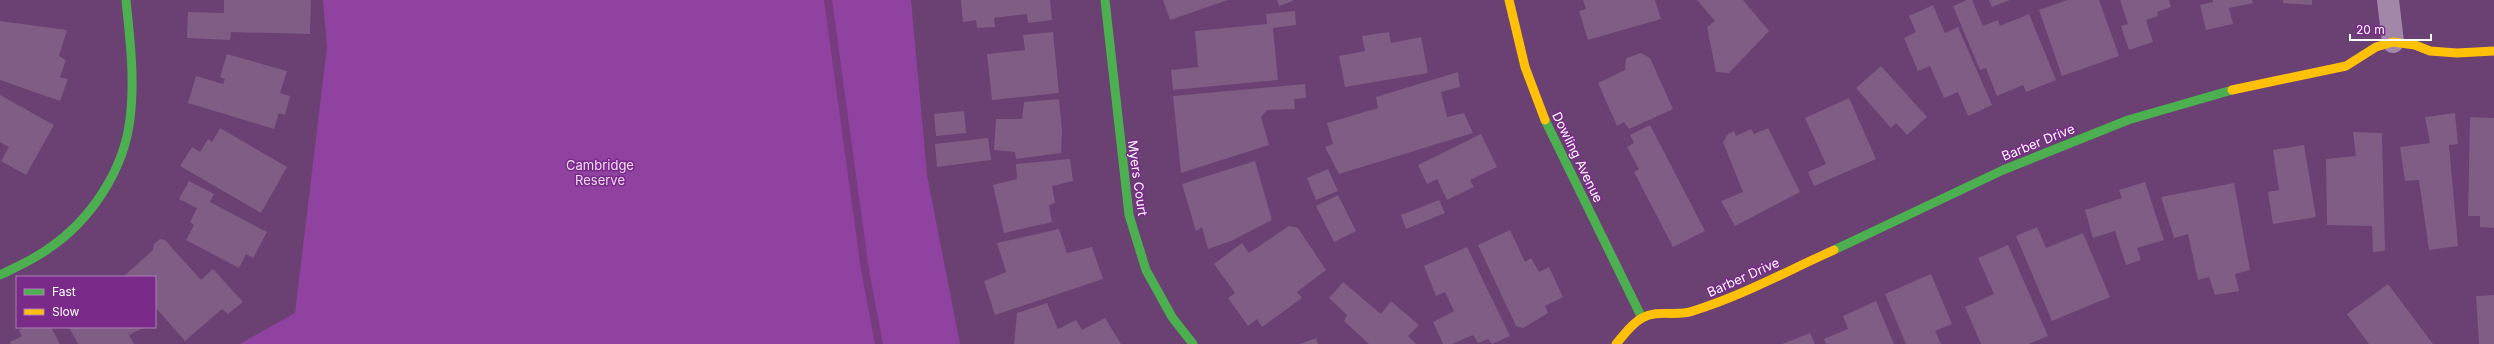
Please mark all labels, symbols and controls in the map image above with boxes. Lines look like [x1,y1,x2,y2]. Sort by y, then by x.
scale bar [2350,16,2431,42]
text: 20 m [2356,22,2385,37]
street label: Dowling Avenue [1549,109,1607,205]
street label: Barber Drive [1999,120,2077,164]
street label: Myers Court [1125,139,1151,217]
park label: Cambridge Reserve [566,157,634,188]
street label: Barber Drive [1704,254,1782,300]
legend [16,276,156,328]
text: Fast [52,284,76,299]
text: Slow [52,304,80,319]

